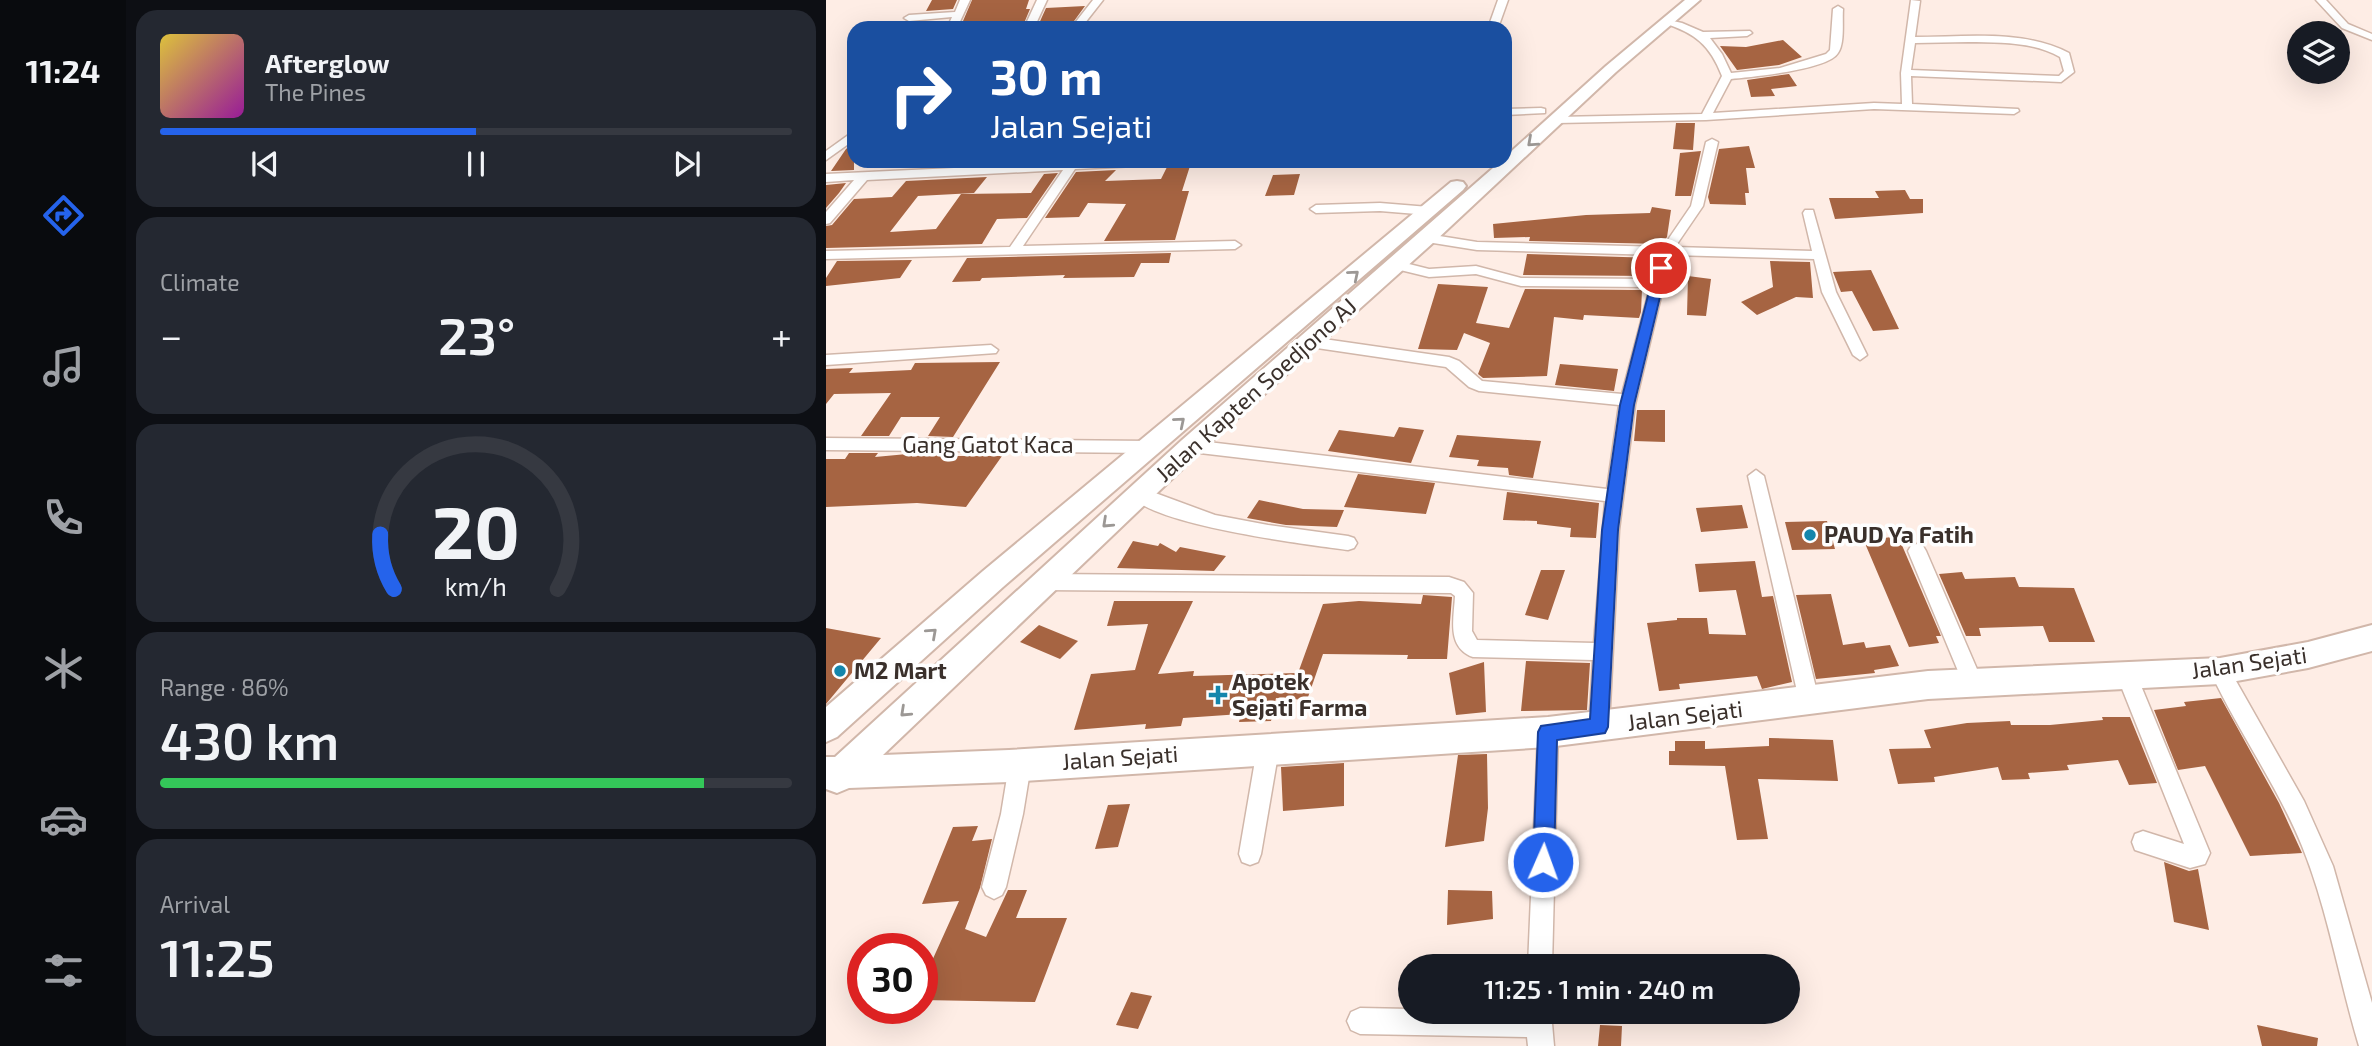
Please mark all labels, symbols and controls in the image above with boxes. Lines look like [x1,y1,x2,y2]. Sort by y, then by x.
map controls [2287,21,2350,84]
button: layers [2287,21,2350,84]
text: 30 m [990,46,1102,105]
text: Afterglow [265,47,390,78]
icon: right [875,49,966,140]
text: 11:24 [26,51,100,89]
text: The Pines [265,78,366,106]
text: Jalan Sejati [990,106,1152,144]
one-way arrow [1527,134,1540,147]
icon: previous [246,145,284,183]
icon: pause [457,145,495,183]
icon: next [668,145,706,183]
icon: directions [39,191,88,240]
pin [1631,238,1691,298]
icon: arrive [1642,249,1680,287]
text: Climate [160,268,240,296]
one-way arrow [1345,271,1358,283]
street label: Jalan Kapten Soedjono AJ [1149,292,1362,487]
text: 23° [438,303,515,365]
text: − [160,312,182,358]
text: + [771,312,792,358]
icon: music [39,342,88,391]
one-way arrow [1172,418,1185,430]
street label: Gang Gatot Kaca [902,430,1074,458]
text: 20 [432,486,520,574]
icon: phone [39,493,88,542]
one-way arrow [1102,515,1115,528]
place label: PAUD Ya Fatih [1824,520,1974,548]
marker: PAUD Ya Fatih [1802,527,1818,543]
text: km/h [445,571,507,601]
one-way arrow [924,629,937,641]
street label: Jalan Sejati [2189,640,2308,684]
icon: climate [39,644,88,693]
place label: M2 Mart [854,656,947,684]
marker: M2 Mart [832,663,848,679]
place label: Apotek Sejati Farma [1232,667,1367,721]
text: Range · 86% [160,673,289,701]
marker: Apotek Sejati Farma [1210,687,1226,703]
street label: Jalan Sejati [1625,694,1744,736]
one-way arrow [900,704,913,716]
text: 430 km [160,708,339,770]
street label: Jalan Sejati [1061,739,1179,775]
icon: car [39,795,88,844]
position arrow [1506,825,1580,899]
text: Arrival [160,890,230,918]
text: 11:25 [160,925,275,987]
speed limit sign: 30 [847,933,938,1024]
icon: filters [39,946,88,995]
text: 11:25 · 1 min · 240 m [1484,973,1714,1004]

